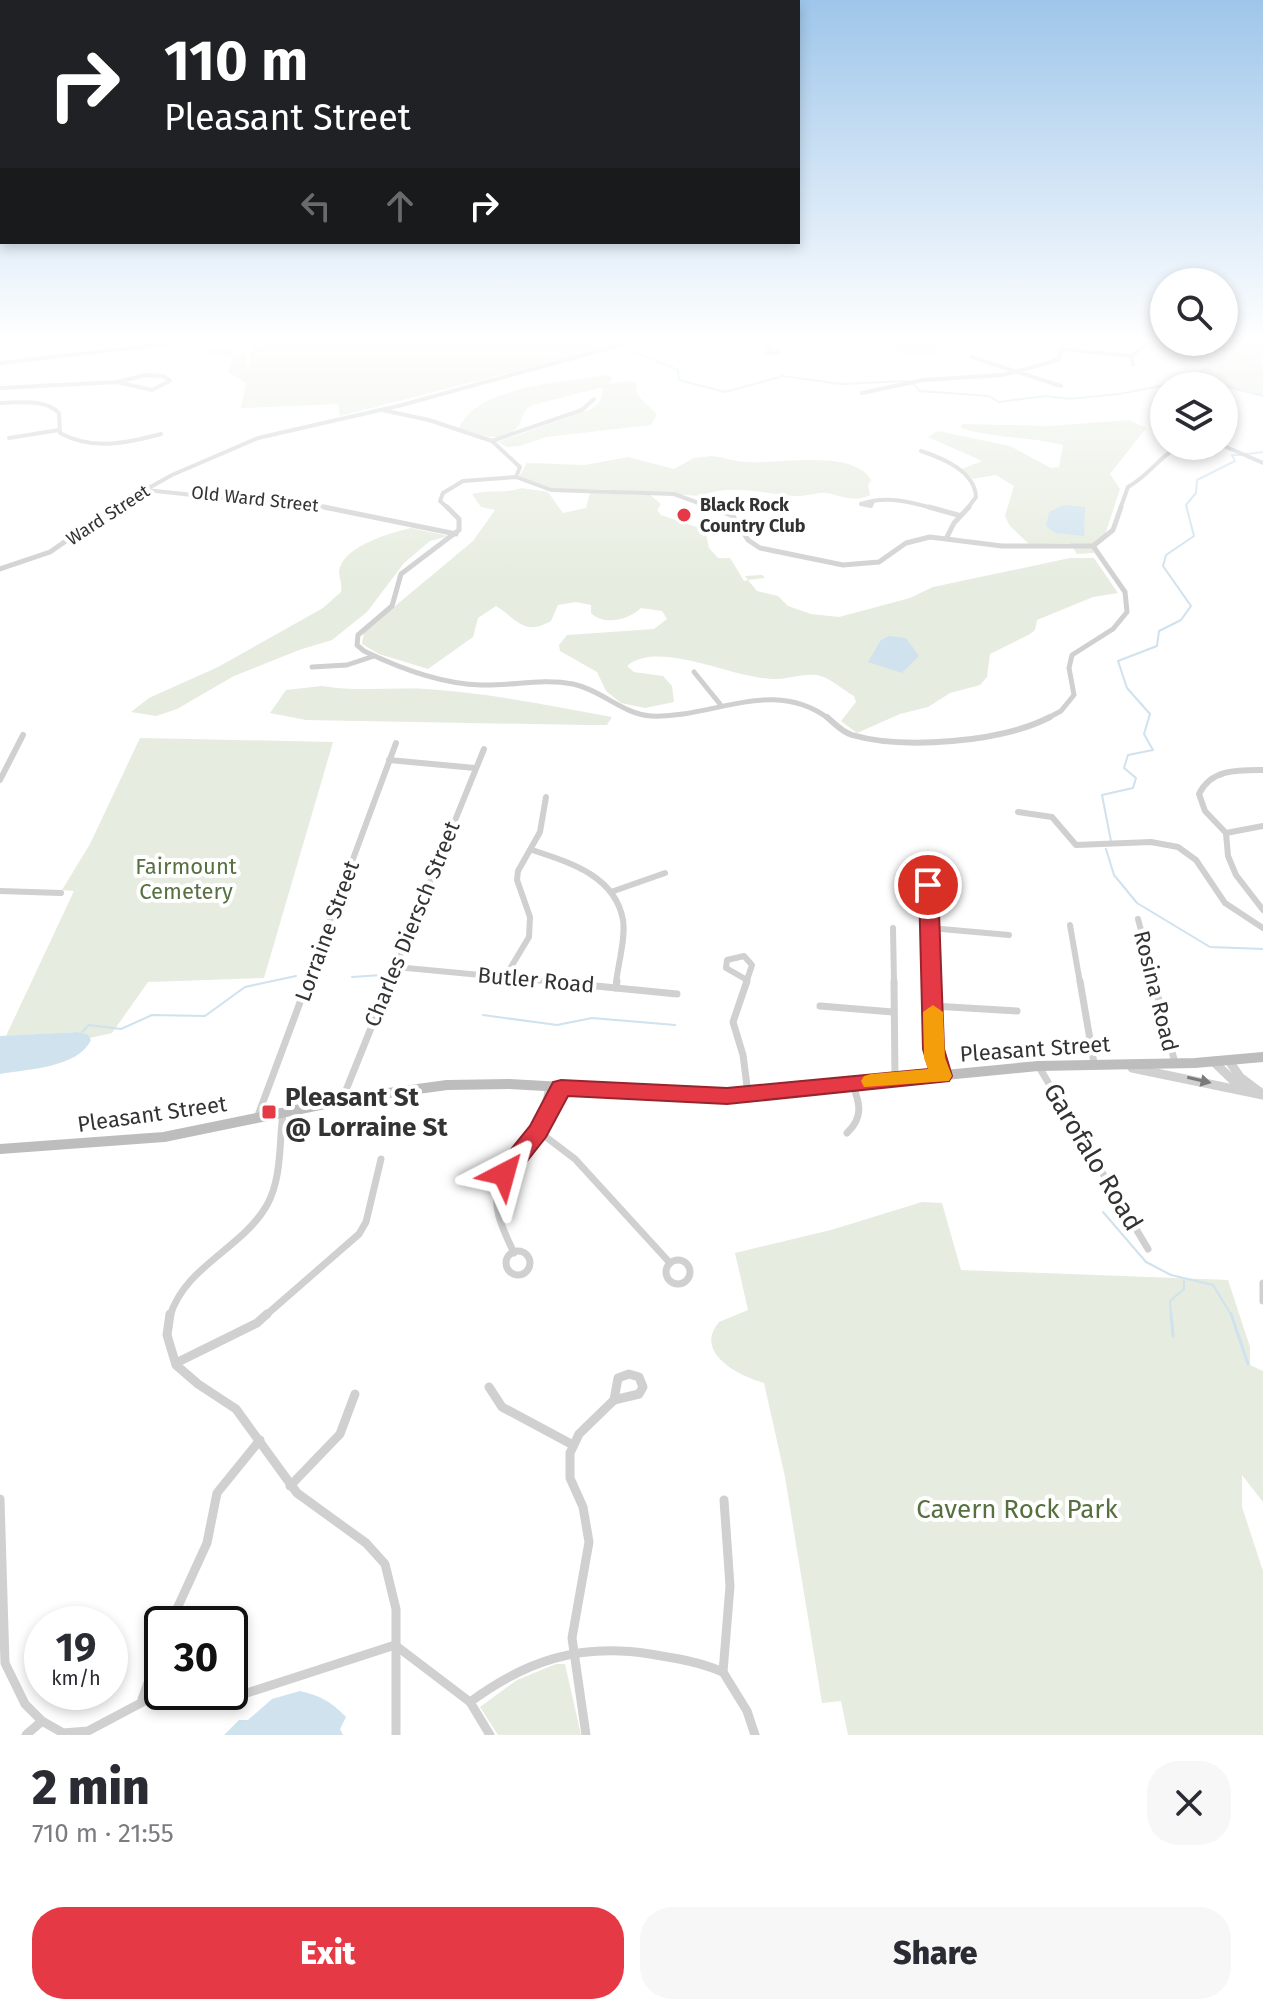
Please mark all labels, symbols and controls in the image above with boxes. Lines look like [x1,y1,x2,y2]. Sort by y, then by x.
text: 110 m [164,28,308,95]
icon: right [32,32,136,136]
text: Pleasant Street [164,96,411,140]
icon: left [294,184,338,228]
icon: ahead [378,184,422,228]
icon: right [462,184,506,228]
map controls [1150,268,1238,460]
button: search [1150,268,1238,356]
button: layers [1150,372,1238,460]
street label: Ward Street [62,480,154,550]
street label: Old Ward Street [190,481,320,517]
place label: Black Rock Country Club [700,494,806,537]
marker: Black Rock Country Club [675,506,693,524]
street label: Charles Diersch Street [358,817,466,1031]
pin [894,851,962,919]
park label: Fairmount Cemetery [135,853,237,905]
street label: Lorraine Street [289,857,365,1005]
icon: arrive [906,863,950,907]
street label: Rosina Road [1128,928,1184,1054]
street label: Butler Road [476,961,596,999]
street label: Pleasant Street [959,1030,1111,1068]
one-way arrow [1186,1074,1211,1087]
street label: Garofalo Road [1037,1078,1149,1236]
place label: Pleasant St @ Lorraine St [285,1082,448,1143]
street label: Pleasant Street [75,1090,229,1138]
marker: Pleasant St @ Lorraine St [260,1103,278,1121]
position arrow [462,1132,546,1216]
park label: Cavern Rock Park [916,1494,1118,1525]
speed limit sign: 30 [144,1606,248,1710]
text: 19 [56,1624,96,1672]
text: km/h [51,1666,101,1690]
text: 2 min [32,1759,150,1817]
button: close [1147,1761,1231,1845]
text: 710 m · 21:55 [32,1818,174,1849]
button: Exit [32,1907,624,1999]
button: Share [640,1907,1231,1999]

